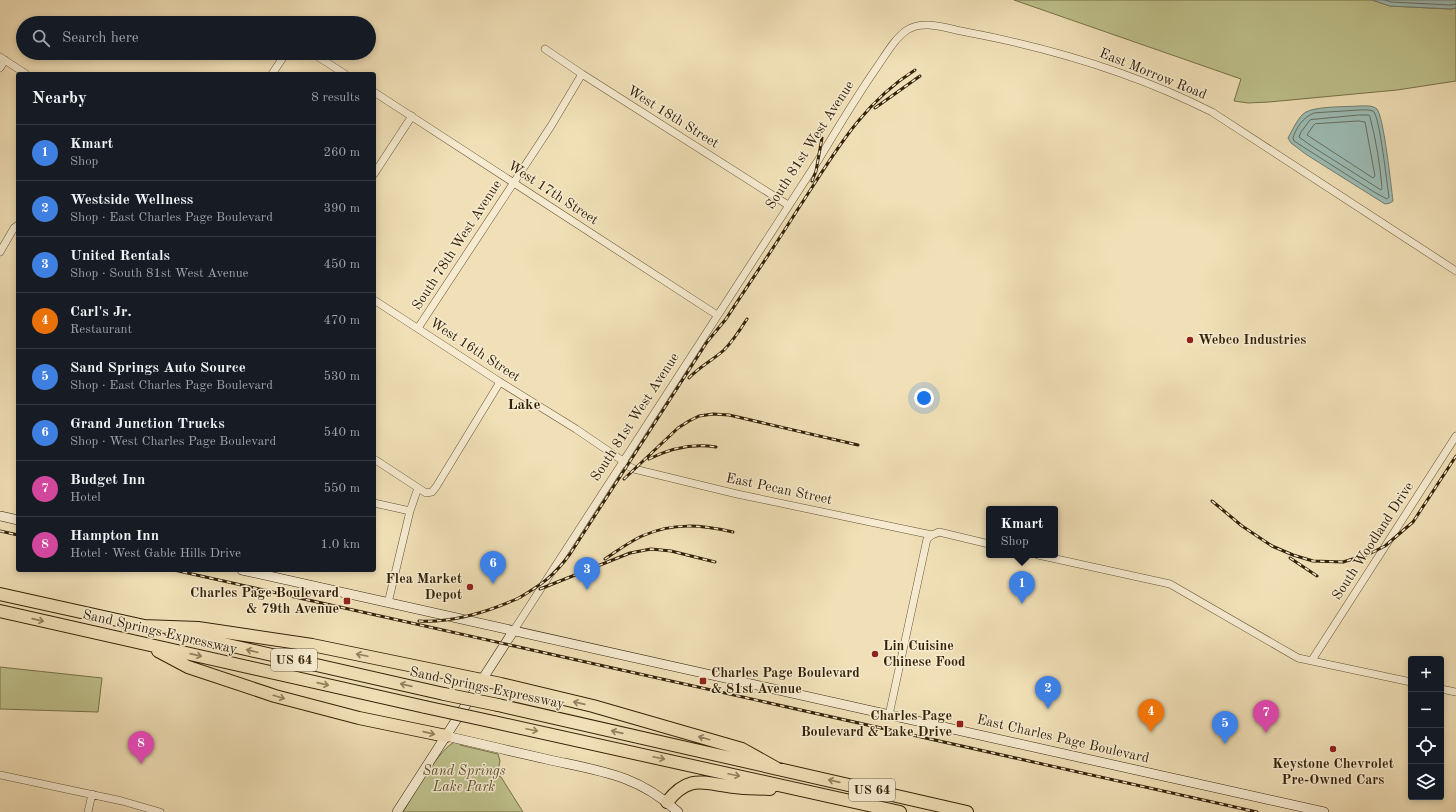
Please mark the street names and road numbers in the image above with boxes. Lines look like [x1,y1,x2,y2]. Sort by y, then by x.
street label: East Morrow Road [1097,46,1209,102]
street label: South 81st West Avenue [763,78,857,212]
street label: West 18th Street [625,83,721,151]
street label: West 17th Street [505,159,601,227]
street label: South 78th West Avenue [410,178,504,312]
street label: West 16th Street [427,316,523,384]
street label: South 81st West Avenue [588,350,682,484]
street label: East Pecan Street [725,471,834,507]
street label: South Woodland Drive [1330,480,1416,602]
street label: Sand Springs Expressway [81,607,239,657]
road number: US 64 [271,649,317,671]
street label: Sand Springs Expressway [408,665,566,711]
street label: East Charles Page Boulevard [976,712,1150,766]
road number: US 64 [849,779,895,801]

